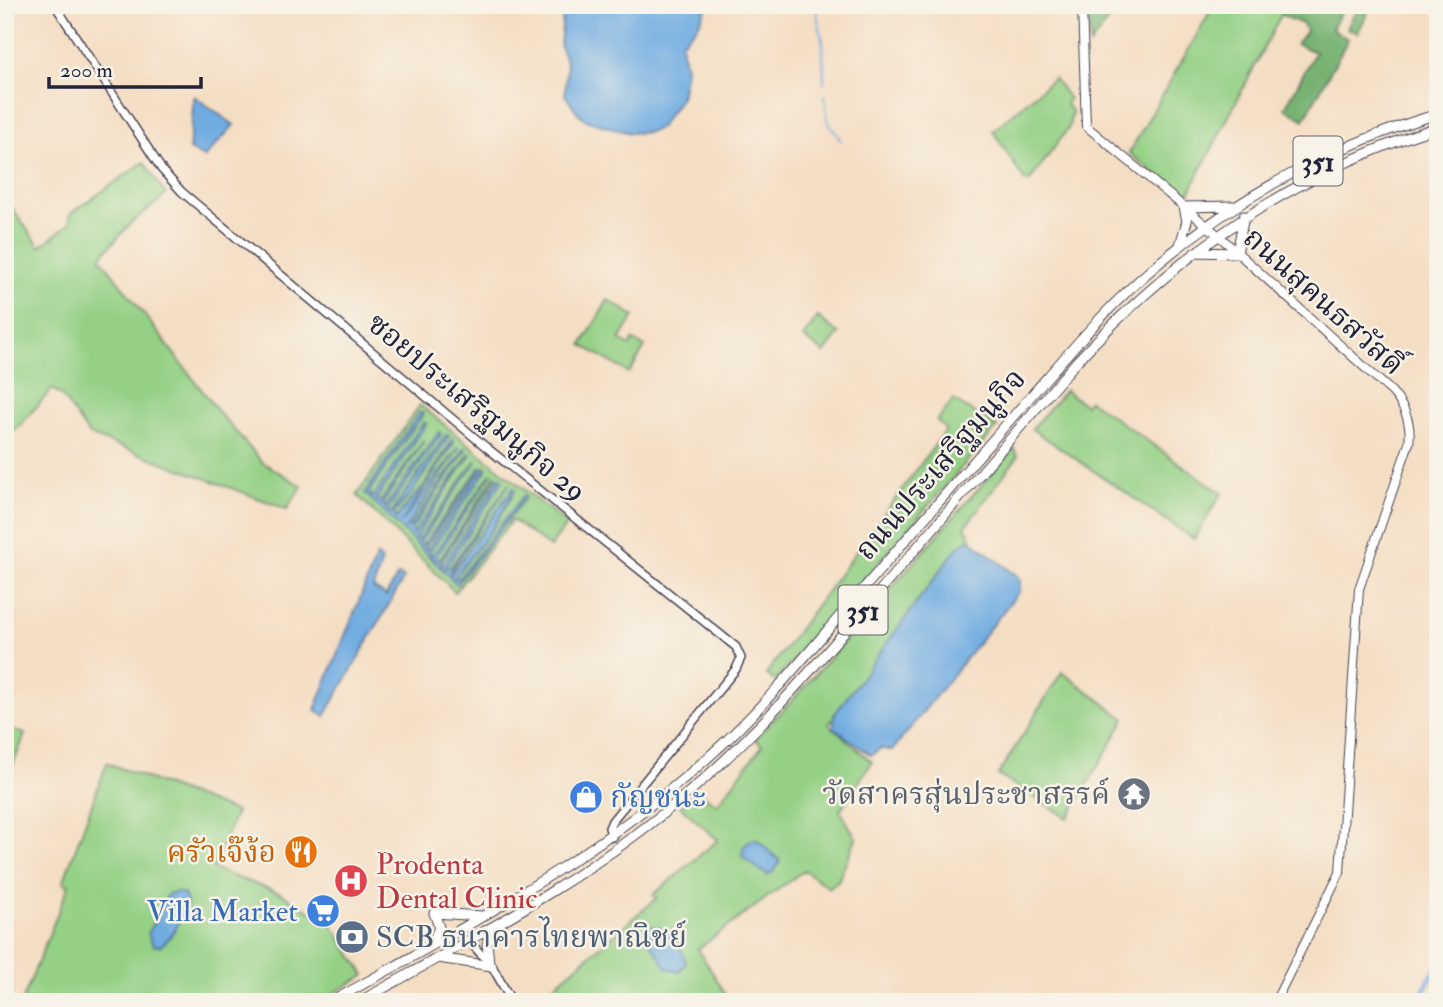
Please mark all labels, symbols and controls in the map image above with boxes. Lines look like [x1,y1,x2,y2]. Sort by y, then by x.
scale bar [49,46,201,90]
text: 200 m [60,57,113,84]
road number: 351 [1294,136,1342,186]
street label: ถนนสุคนธสวัสดิ์ [1236,217,1415,384]
street label: ซอยประเสริฐมนูกิจ 29 [359,305,594,511]
street label: ถนนประเสริฐมนูกิจ [847,361,1034,568]
road number: 351 [838,586,888,634]
temple icon: วัดสาครสุ่นประชาสรรค์ [1115,775,1153,813]
place label: วัดสาครสุ่นประชาสรรค์ [822,776,1110,813]
shop icon: กัญชนะ [567,778,605,816]
place label: กัญชนะ [610,779,706,816]
restaurant icon: ครัวเจ๊ง้อ [282,833,320,871]
place label: ครัวเจ๊ง้อ [167,834,276,871]
place label: Prodenta Dental Clinic [376,846,537,917]
hospital icon: Prodenta Dental Clinic [332,862,370,900]
supermarket icon: Villa Market [304,892,342,930]
place label: Villa Market [146,893,298,930]
place label: SCB ธนาคารไทยพาณิชย์ [376,916,687,956]
bank icon: SCB ธนาคารไทยพาณิชย์ [333,918,371,956]

